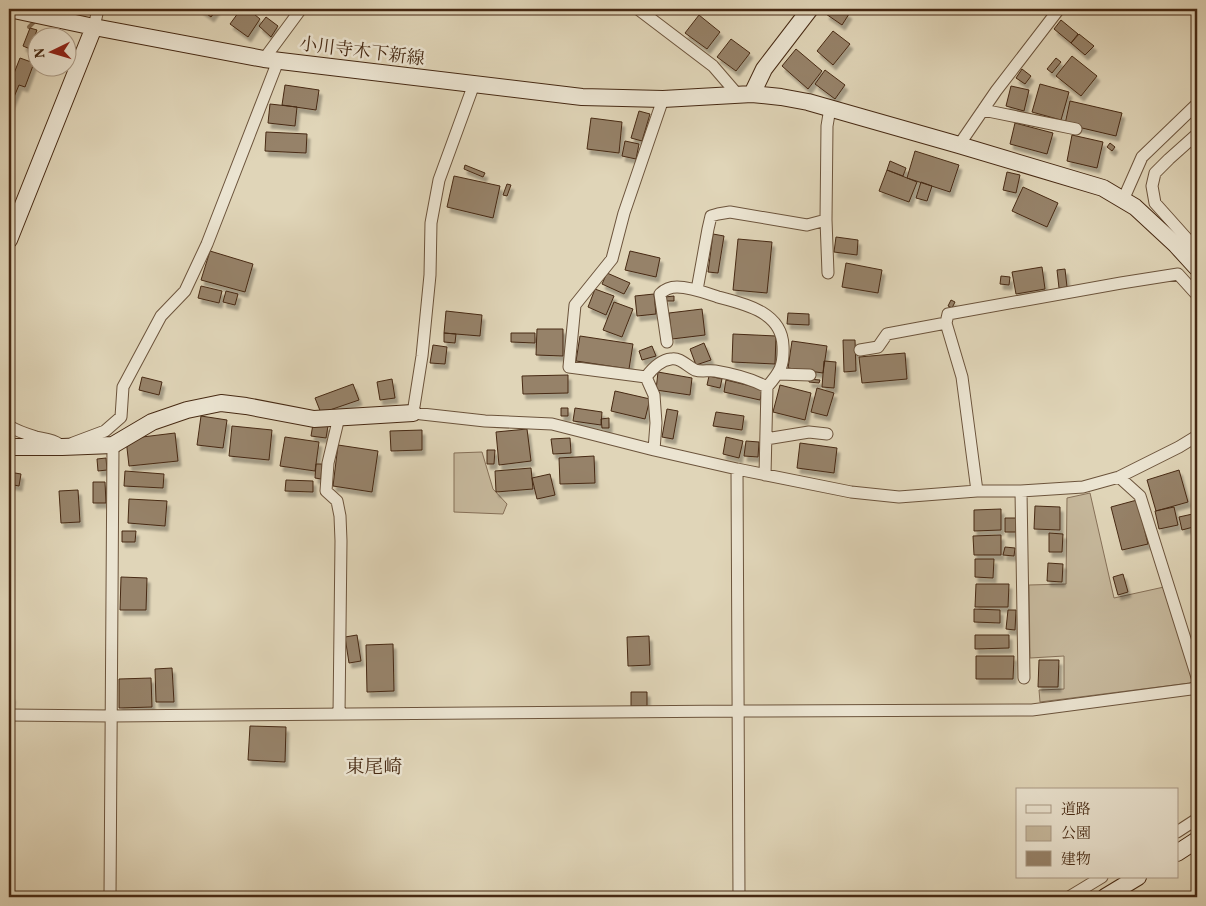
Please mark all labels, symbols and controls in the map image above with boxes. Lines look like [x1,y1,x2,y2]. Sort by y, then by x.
north arrow [28,28,78,78]
street label: 小川寺木下新線 [298,32,426,73]
text: N [31,47,50,59]
district label: 東尾崎 [345,755,403,781]
legend [1016,788,1178,878]
text: 道路 [1061,800,1091,821]
text: 公園 [1061,824,1091,845]
text: 建物 [1061,850,1091,871]

